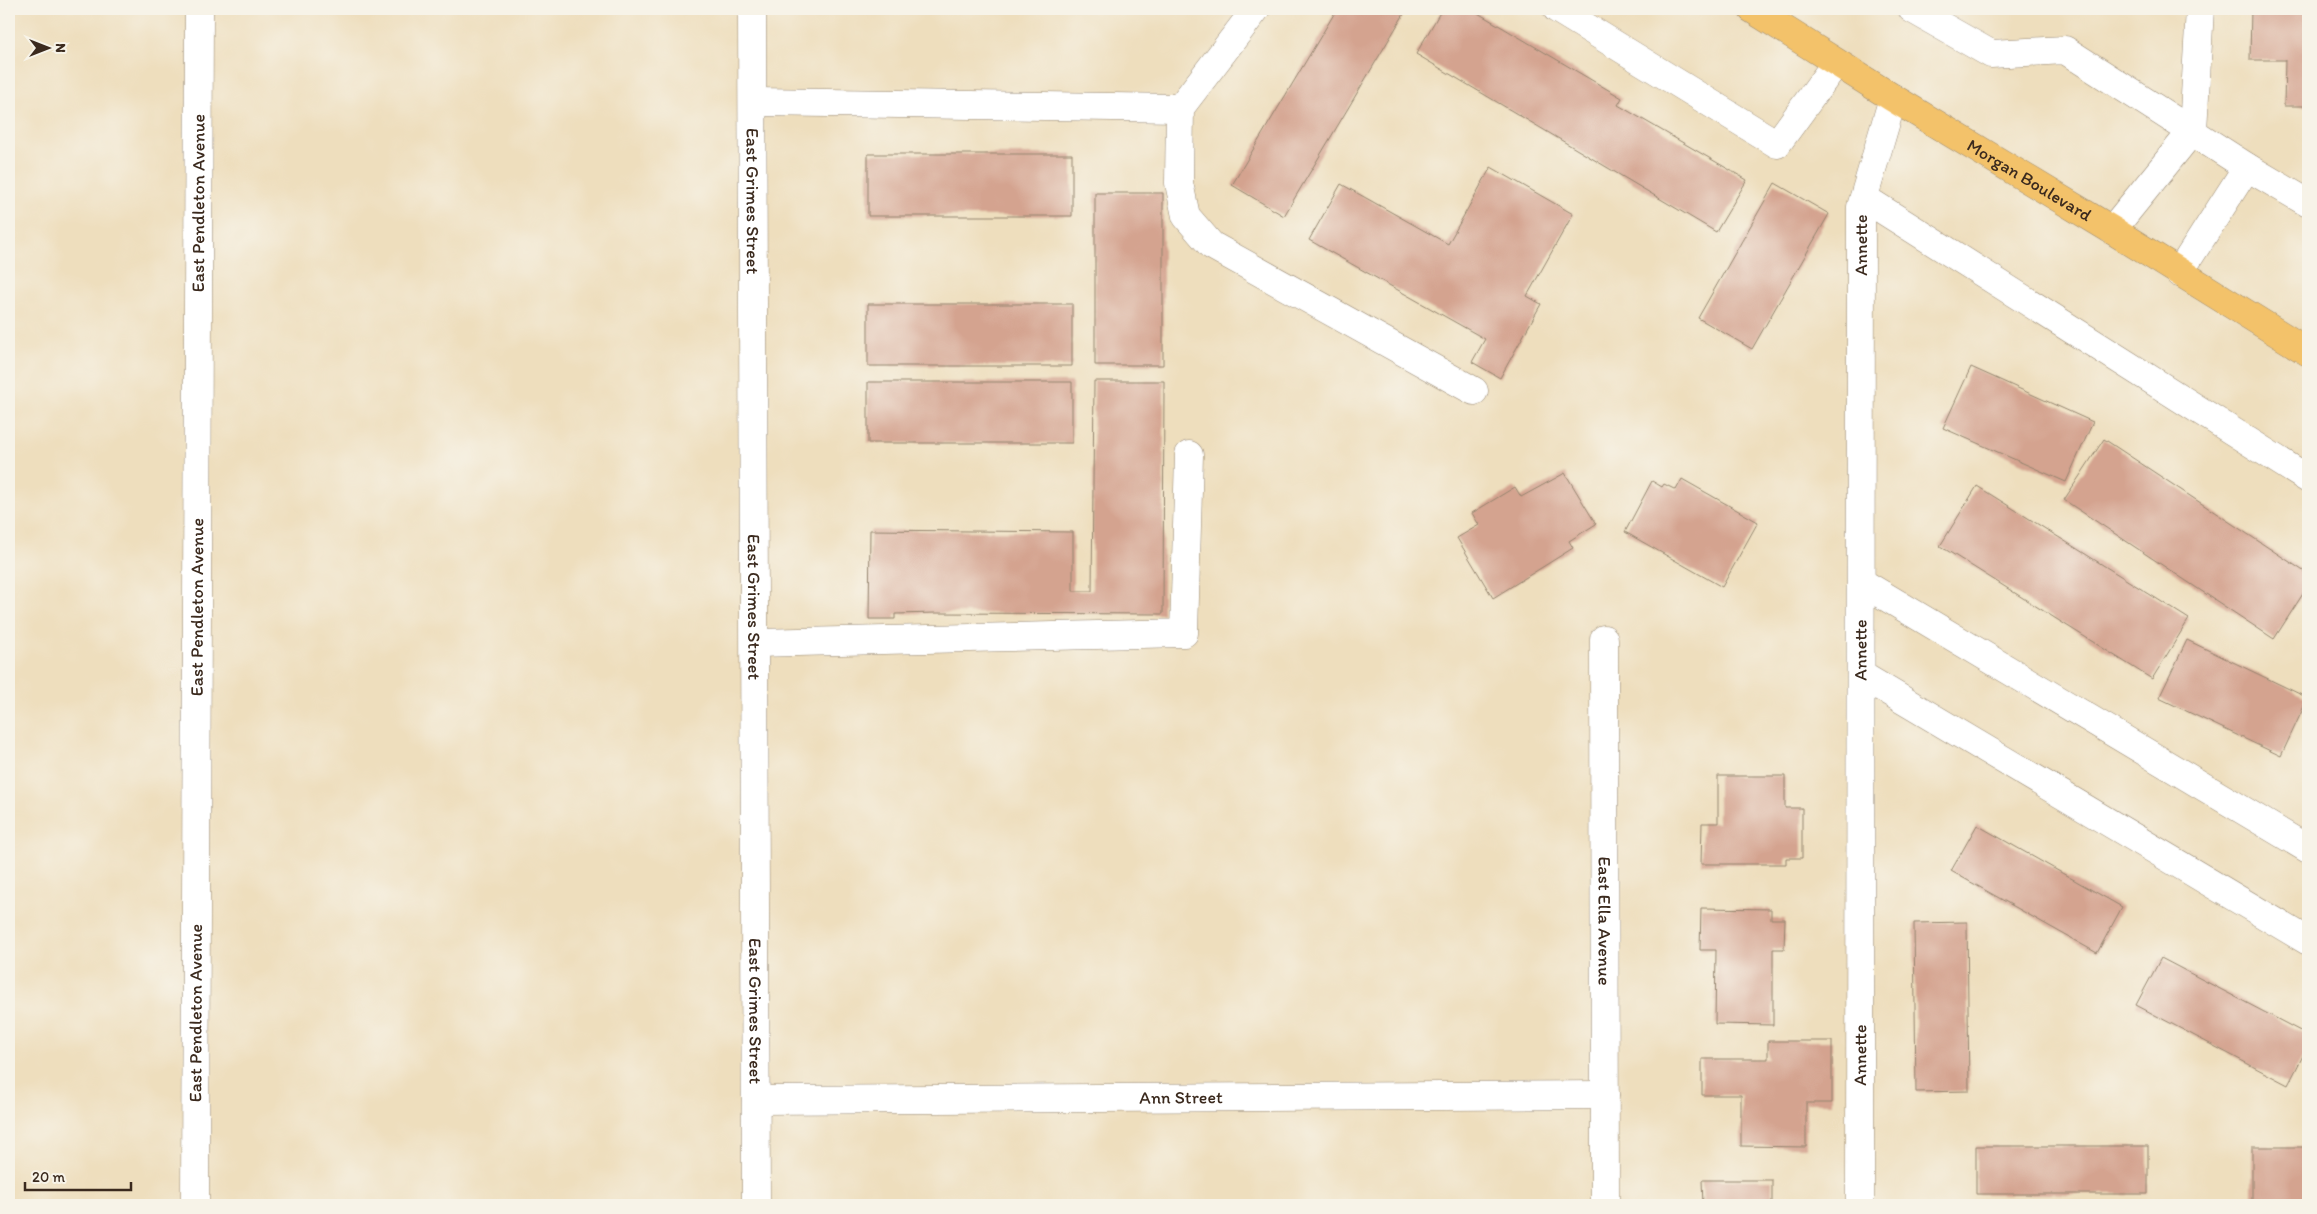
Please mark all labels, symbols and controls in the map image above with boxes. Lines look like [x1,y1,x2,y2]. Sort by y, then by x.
north arrow [22,22,72,72]
text: N [52,43,69,53]
street label: East Pendleton Avenue [187,114,210,292]
street label: East Grimes Street [741,128,764,274]
street label: Morgan Boulevard [1963,134,2096,226]
street label: Annette [1850,214,1872,276]
street label: East Pendleton Avenue [186,518,208,696]
street label: East Grimes Street [743,534,765,680]
street label: Annette [1850,619,1872,681]
street label: East Ella Avenue [1593,856,1616,986]
street label: East Pendleton Avenue [184,924,207,1102]
street label: East Grimes Street [744,938,767,1084]
street label: Annette [1849,1024,1871,1086]
street label: Ann Street [1139,1086,1223,1109]
scale bar [25,1159,131,1191]
text: 20 m [32,1168,66,1186]

